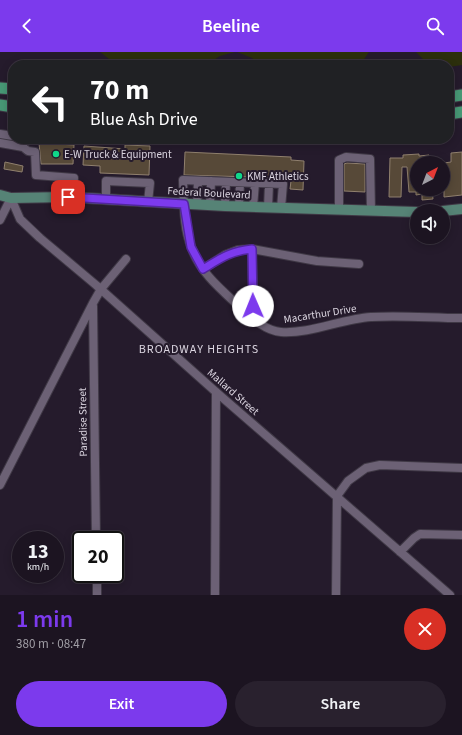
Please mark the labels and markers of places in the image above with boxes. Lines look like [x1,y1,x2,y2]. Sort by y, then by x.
place label: E-W Truck & Equipment [64,147,172,162]
marker: E-W Truck & Equipment [51,149,61,159]
place label: KMF Athletics [247,169,309,184]
marker: KMF Athletics [234,171,244,181]
pin [51,180,85,214]

